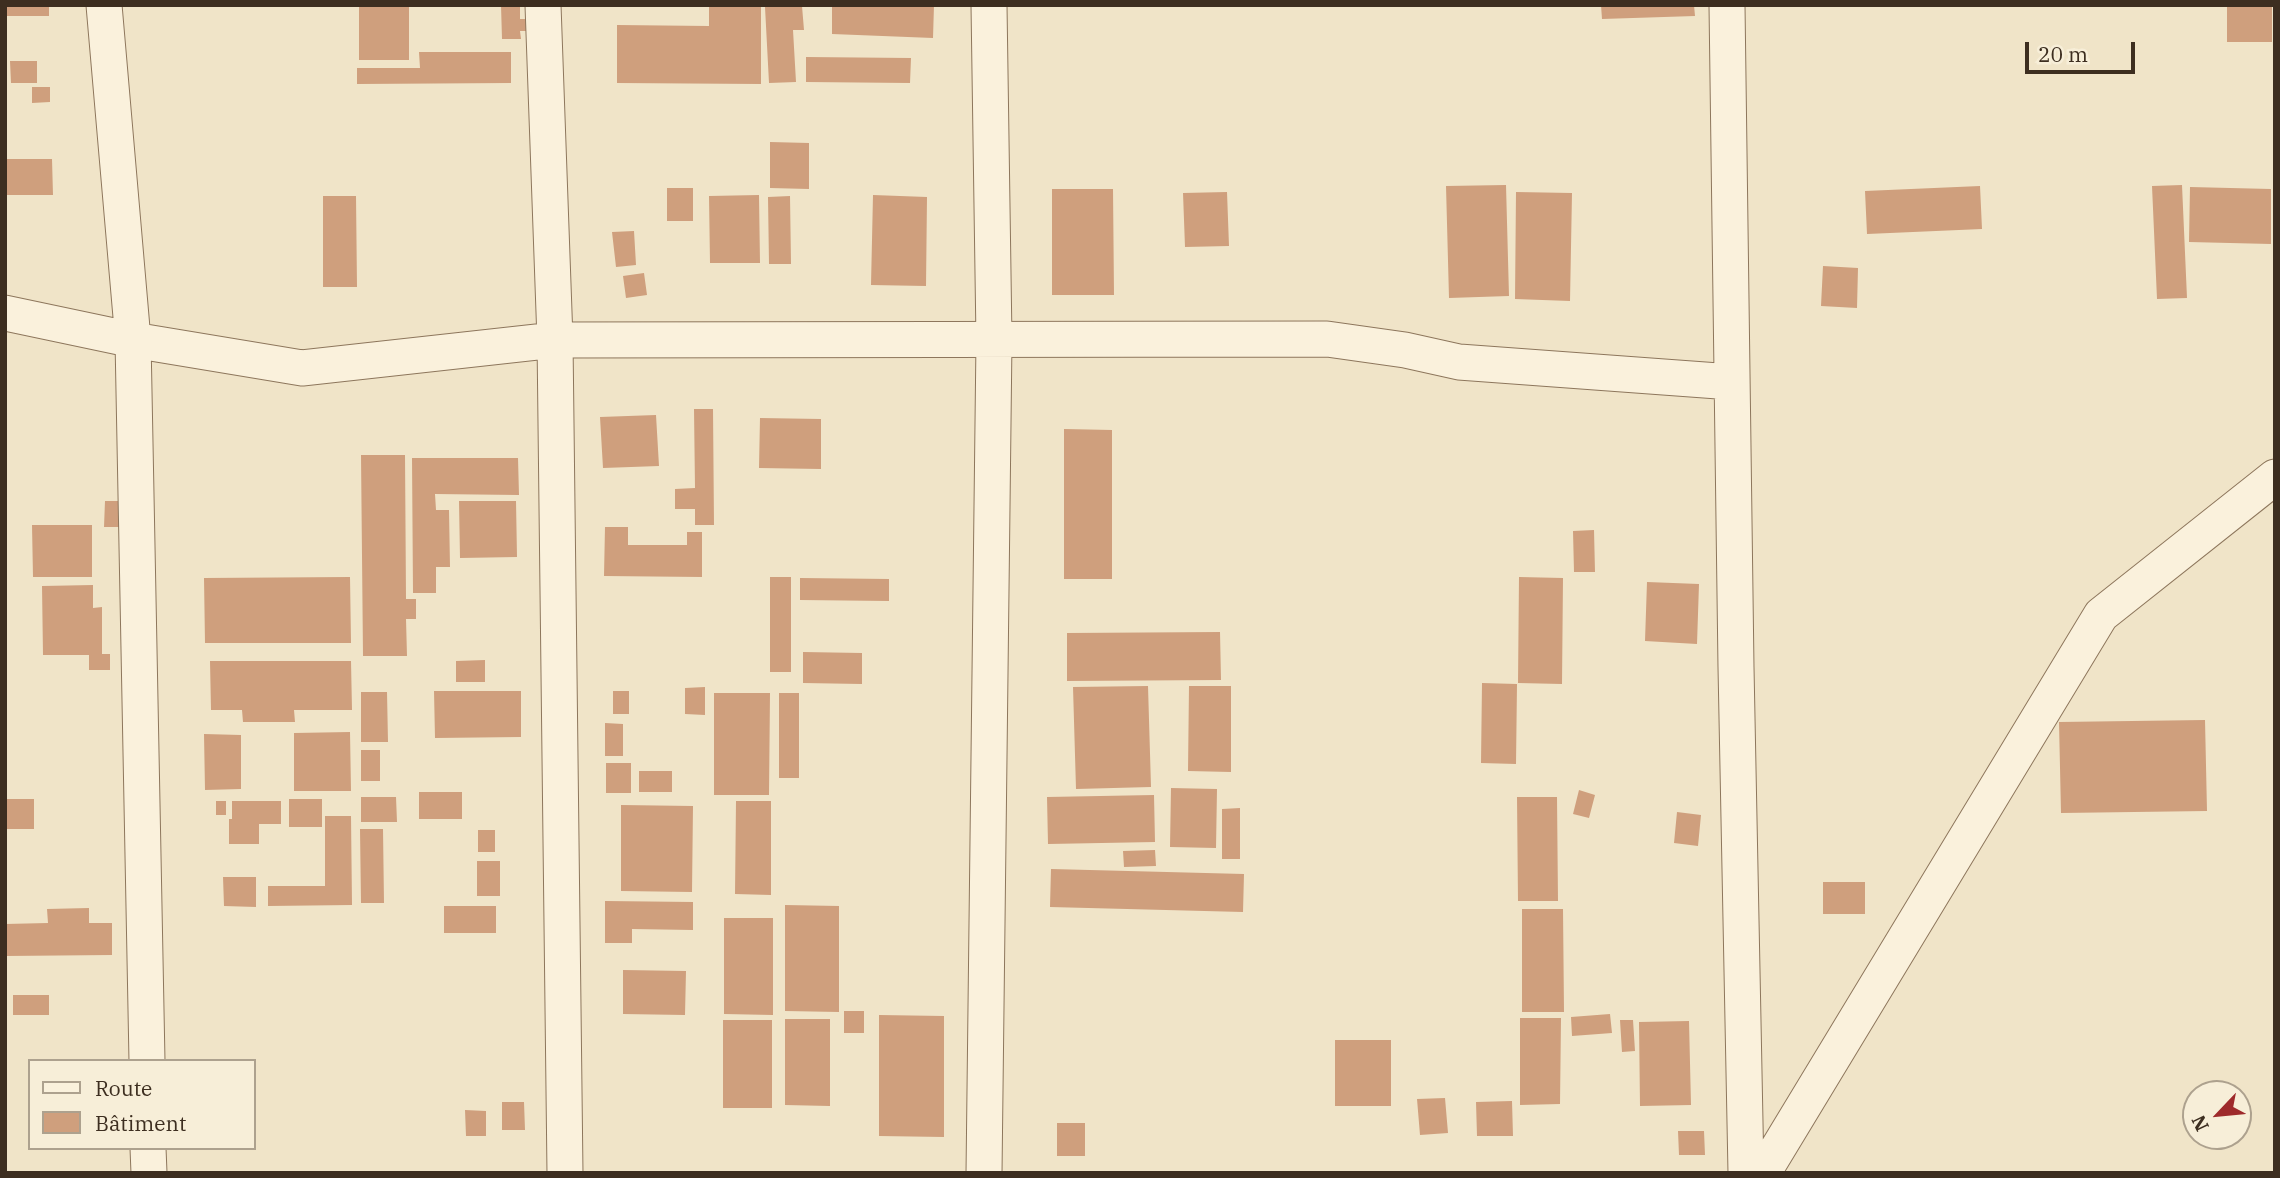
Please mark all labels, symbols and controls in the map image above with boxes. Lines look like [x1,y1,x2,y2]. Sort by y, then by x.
scale bar [2028,28,2138,72]
text: 20 m [2038,40,2088,68]
legend [28,1059,256,1150]
text: Route [95,1074,152,1102]
north arrow [2182,1080,2252,1150]
text: Bâtiment [95,1109,186,1137]
text: N [2186,1111,2214,1135]

